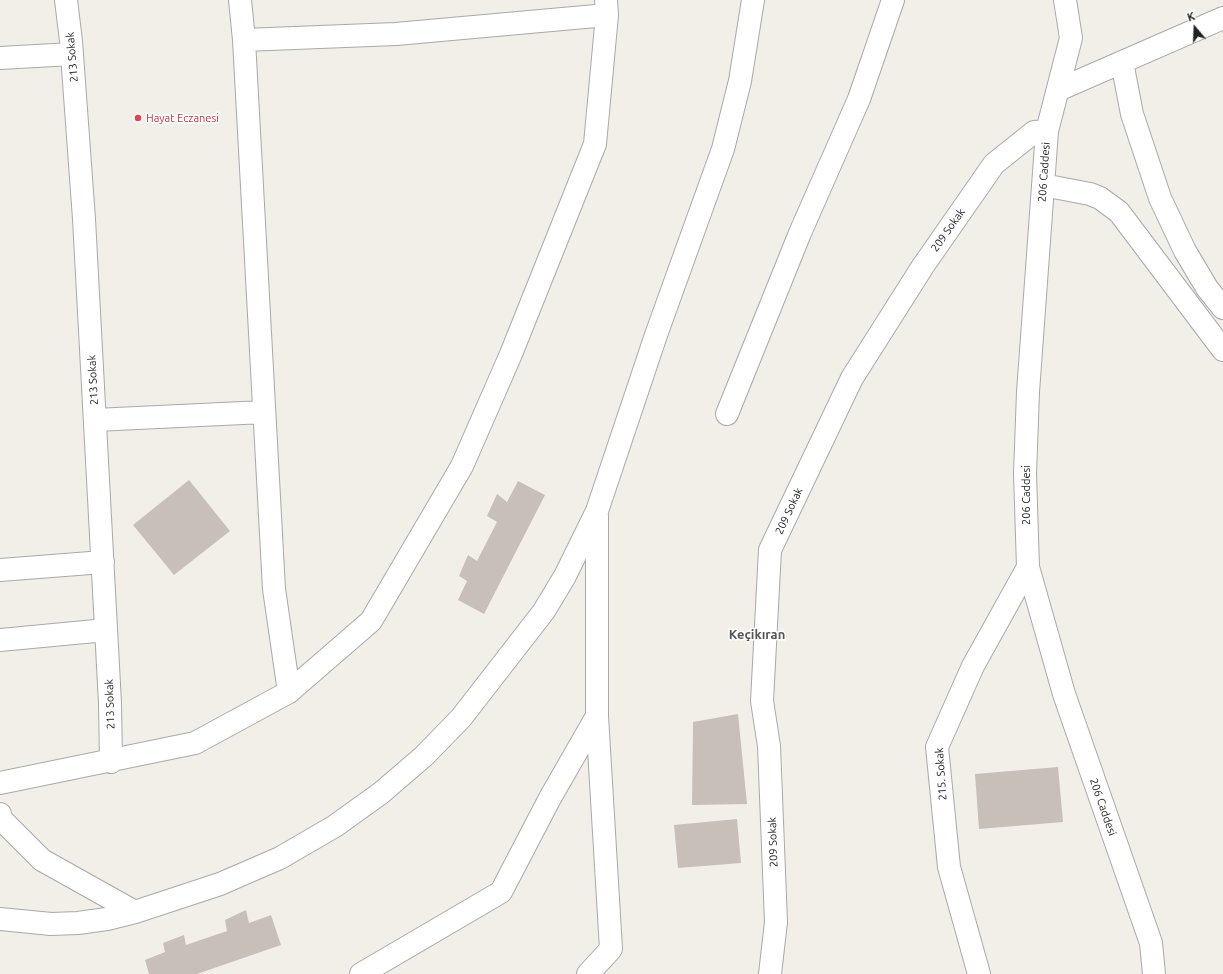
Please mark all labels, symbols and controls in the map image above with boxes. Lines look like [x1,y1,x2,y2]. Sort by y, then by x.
north arrow [1175,8,1215,48]
text: K [1186,10,1197,24]
street label: 213 Sokak [63,31,81,83]
place label: Hayat Eczanesi [146,111,219,125]
marker: Hayat Eczanesi [133,113,143,123]
street label: 206 Caddesi [1035,142,1053,202]
street label: 209 Sokak [928,206,968,254]
street label: 213 Sokak [85,355,101,405]
street label: 206 Caddesi [1019,465,1033,525]
street label: 209 Sokak [772,486,806,536]
district label: Keçikıran [729,627,785,643]
street label: 213 Sokak [103,679,117,729]
street label: 215. Sokak [933,747,949,801]
street label: 206 Caddesi [1087,777,1119,837]
street label: 209 Sokak [766,817,780,867]

